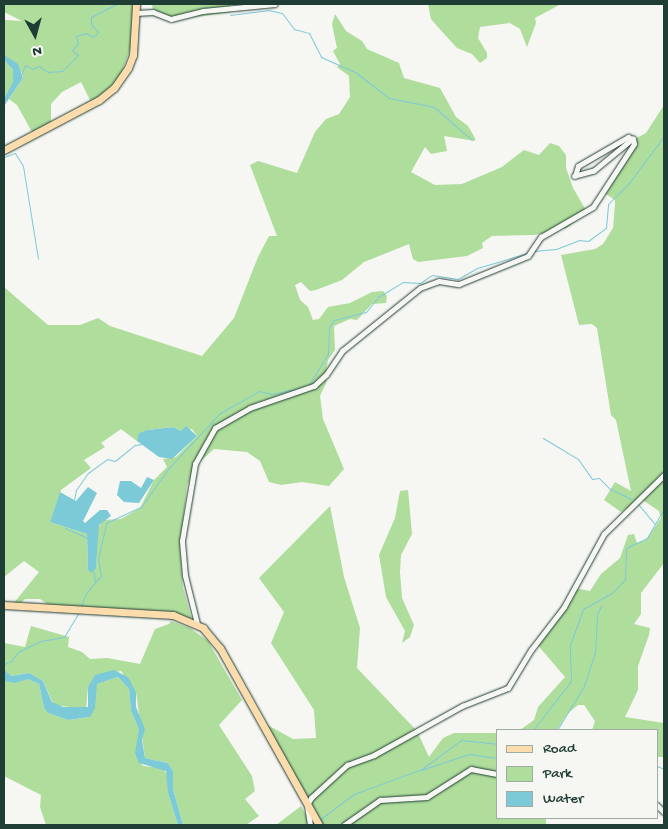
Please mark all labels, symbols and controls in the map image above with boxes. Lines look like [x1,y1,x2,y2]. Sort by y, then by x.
north arrow [10,10,60,60]
text: N [31,41,42,59]
legend [496,729,658,819]
text: Road [543,740,576,758]
text: Park [543,765,572,783]
text: Water [543,790,583,808]

